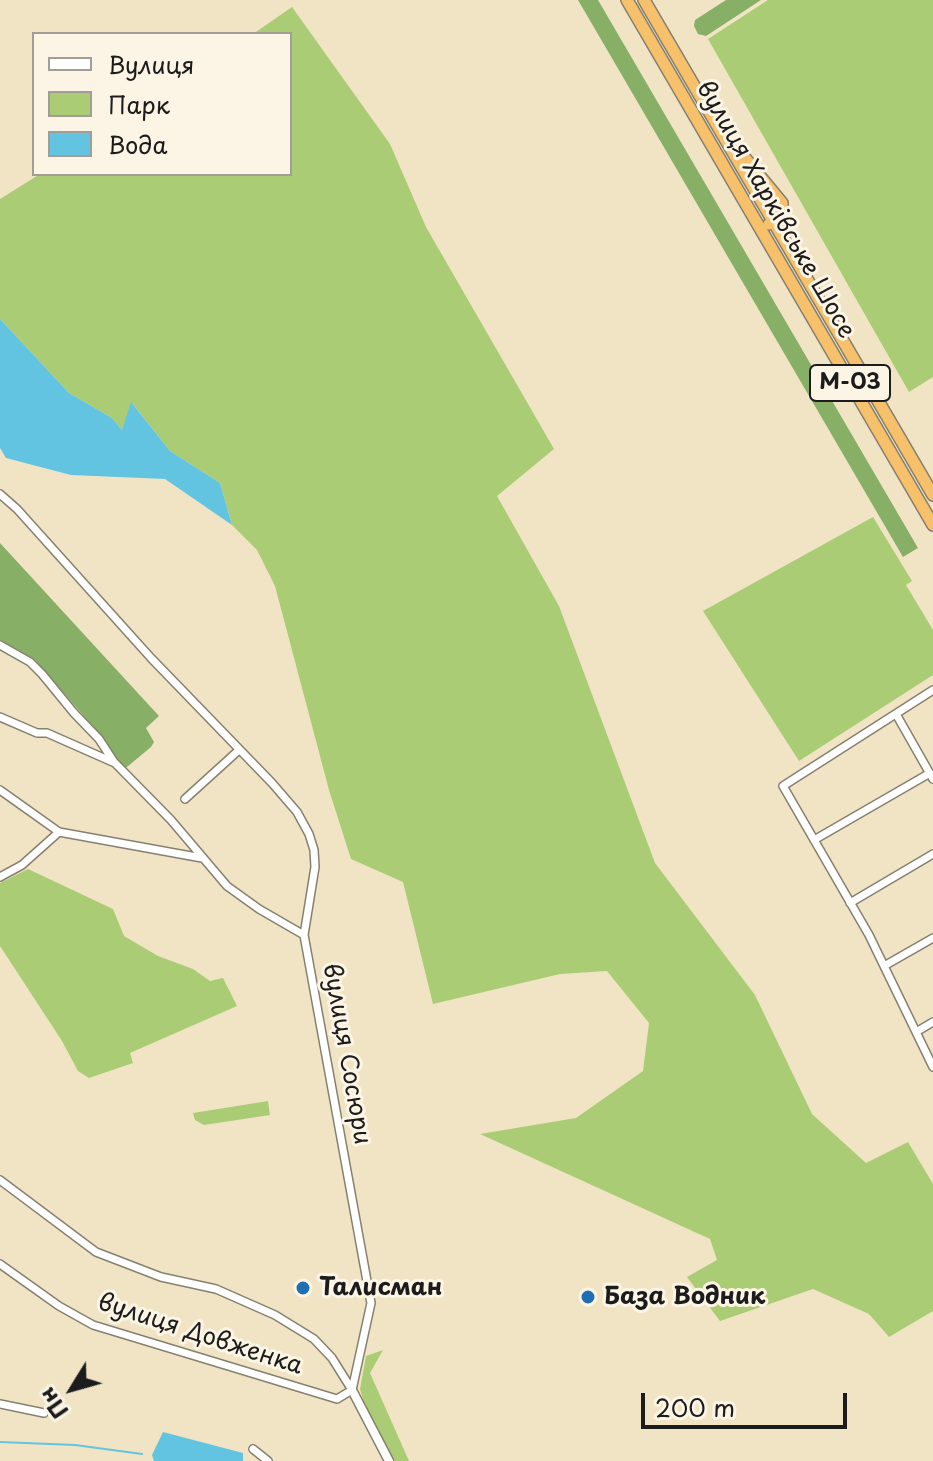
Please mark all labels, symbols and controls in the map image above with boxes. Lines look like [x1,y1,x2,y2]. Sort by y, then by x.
legend [32,32,292,176]
text: Вулиця [108,46,194,82]
street label: вулиця Харківське Шосе [689,76,861,344]
text: Парк [108,86,170,122]
text: Вода [108,126,167,162]
road number: М-03 [810,365,890,401]
street label: вулиця Сосюри [316,961,376,1147]
place label: Талисман [319,1274,442,1302]
marker: Талисман [294,1279,312,1297]
place label: База Водник [604,1283,765,1311]
street label: вулиця Довженка [94,1288,306,1382]
marker: База Водник [579,1288,597,1306]
north arrow [32,1349,112,1429]
scale bar [645,1377,851,1427]
text: Пн [30,1381,75,1426]
text: 200 m [655,1389,735,1425]

